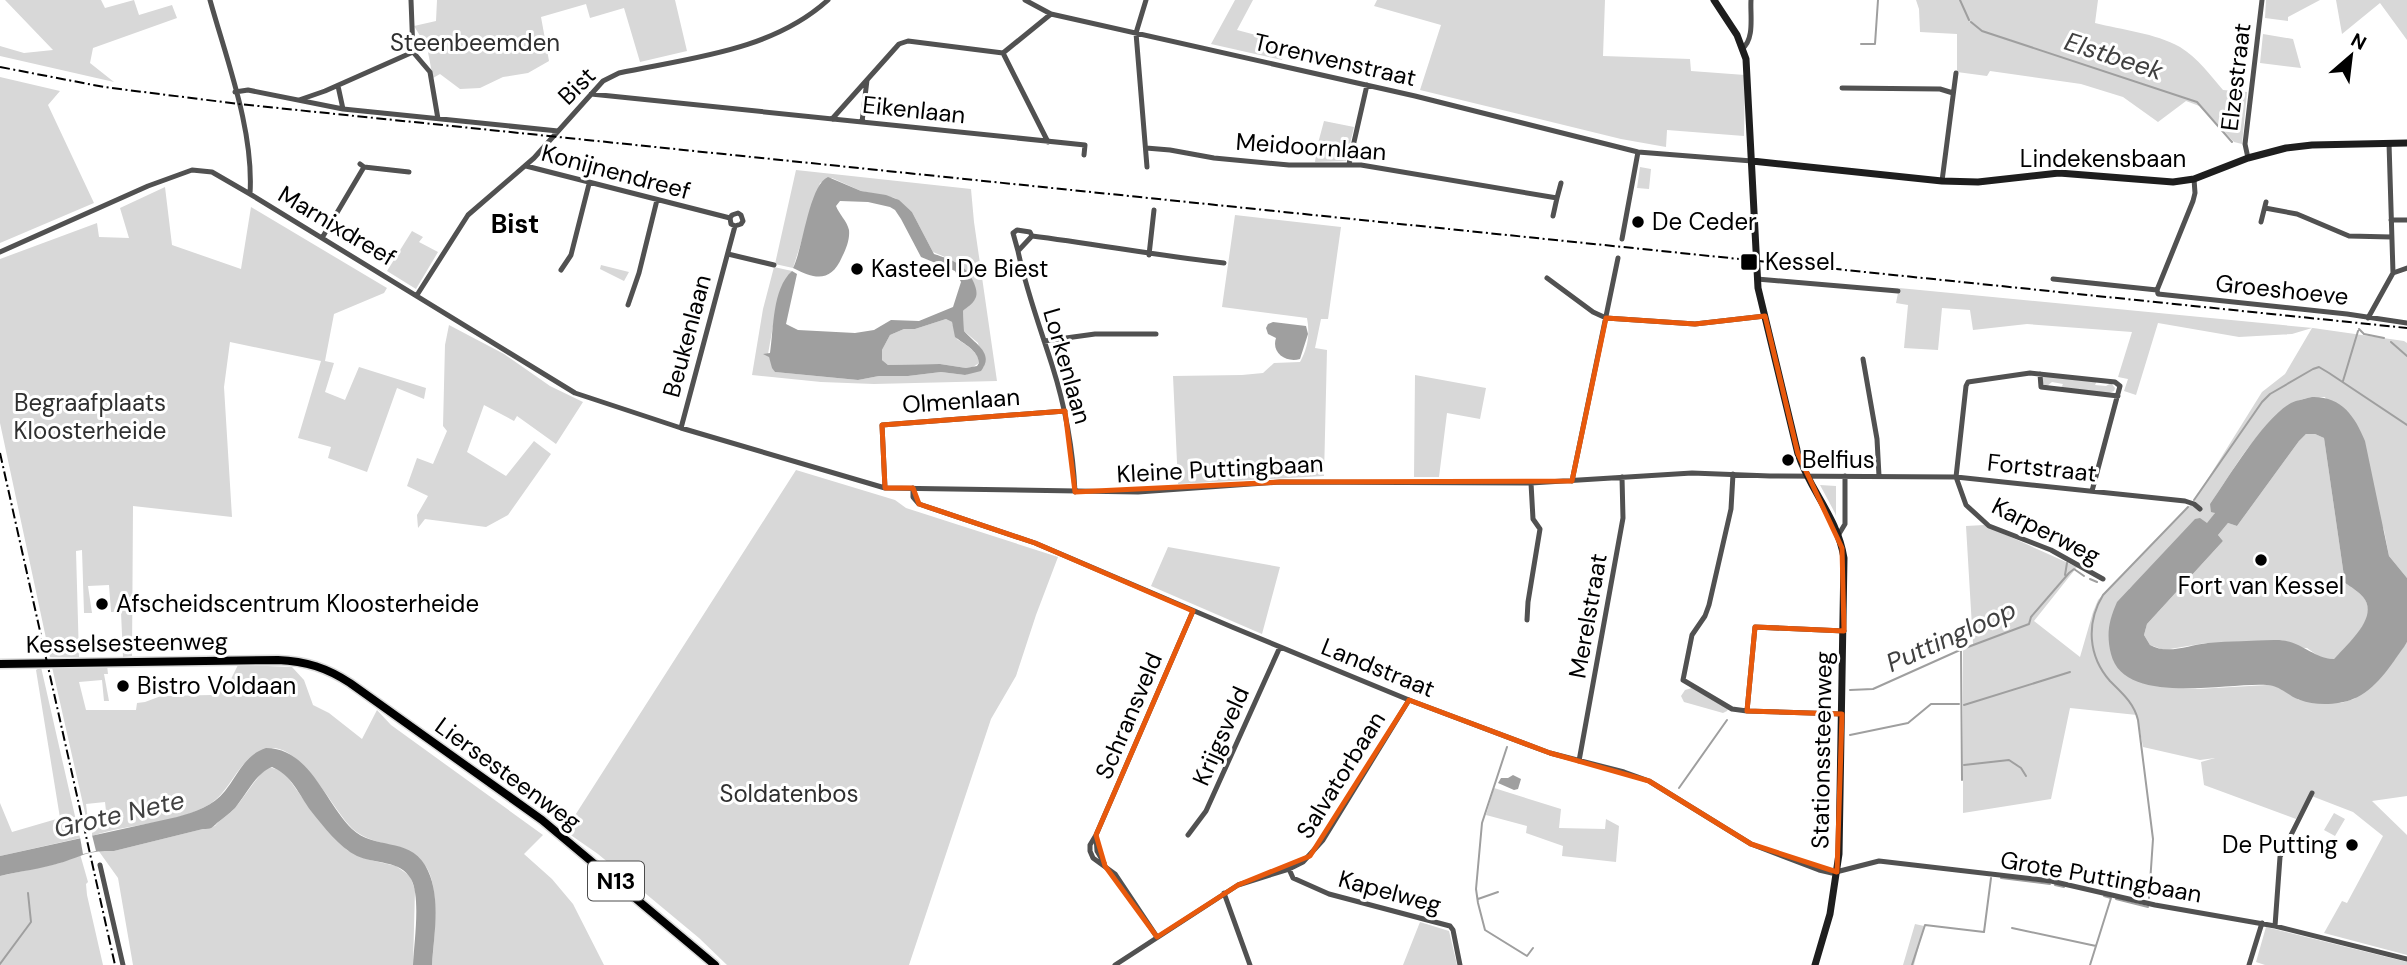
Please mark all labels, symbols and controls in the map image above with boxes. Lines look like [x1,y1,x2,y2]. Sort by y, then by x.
street label: Elzestraat [2214,21,2258,133]
north arrow [2316,21,2386,91]
water label: Elstbeek [2060,24,2168,88]
street label: Torenvenstraat [1251,26,1419,93]
park label: Steenbeemden [390,27,560,58]
text: N [2347,27,2371,56]
street label: Bist [551,60,602,111]
street label: Eikenlaan [861,89,967,130]
street label: Meidoornlaan [1235,126,1387,167]
street label: Konijnendreef [538,137,694,206]
street label: Lindekensbaan [2020,143,2186,174]
street label: Marnixdreef [273,178,402,273]
place label: De Ceder [1652,206,1757,237]
district label: Bist [491,207,539,241]
marker: De Ceder [1630,214,1646,230]
place label: Kessel [1765,246,1835,277]
marker: Kessel [1739,252,1759,272]
place label: Kasteel De Biest [871,253,1048,284]
marker: Kasteel De Biest [849,261,865,277]
street label: Groeshoeve [2214,267,2350,312]
street label: Beukenlaan [655,271,718,401]
street label: Lorkenlaan [1036,304,1099,427]
street label: Olmenlaan [901,381,1021,420]
park label: Begraafplaats Kloosterheide [14,387,166,446]
place label: Belfius [1802,444,1875,475]
street label: Fortstraat [1986,446,2098,489]
street label: Kleine Puttingbaan [1116,448,1324,489]
marker: Belfius [1780,452,1796,468]
street label: Karperweg [1987,490,2106,571]
street label: Merelstraat [1561,551,1614,681]
marker: Fort van Kessel [2253,552,2269,568]
place label: Fort van Kessel [2178,570,2344,601]
place label: Afscheidscentrum Kloosterheide [116,588,479,619]
water label: Puttingloop [1881,592,2021,680]
marker: Afscheidscentrum Kloosterheide [94,596,110,612]
street label: Kesselsesteenweg [26,625,228,660]
street label: Landstraat [1317,631,1439,704]
street label: Schransveld [1088,648,1169,784]
street label: Stationssteenweg [1804,651,1839,849]
place label: Bistro Voldaan [137,670,296,701]
marker: Bistro Voldaan [115,678,131,694]
street label: Krijgsveld [1185,681,1256,790]
street label: Salvatorbaan [1289,705,1392,844]
street label: Liersesteenweg [429,710,587,837]
park label: Soldatenbos [719,778,859,809]
water label: Grote Nete [50,782,188,846]
place label: De Putting [2222,829,2338,860]
marker: De Putting [2344,837,2360,853]
street label: Grote Puttingbaan [1998,844,2204,909]
road number: N13 [588,862,644,900]
street label: Kapelweg [1335,863,1445,920]

